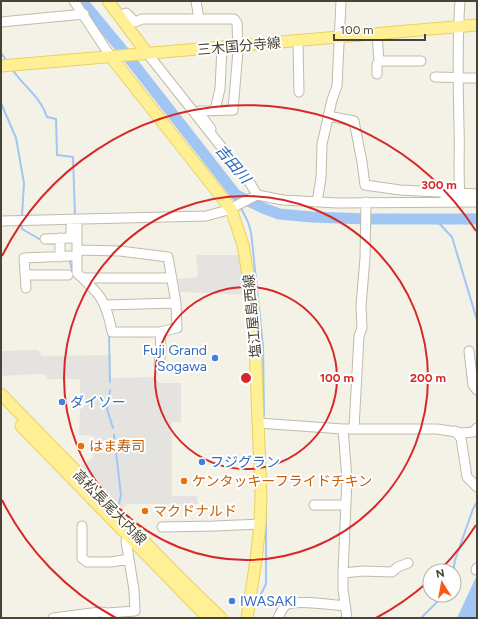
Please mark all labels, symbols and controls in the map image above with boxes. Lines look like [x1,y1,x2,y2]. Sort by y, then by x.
scale bar [334,16,425,42]
text: 100 m [340,23,374,37]
street label: 三木国分寺線 [196,34,282,59]
water label: 吉田川 [212,141,256,189]
text: 300 m [421,178,457,192]
street label: 塩江屋島西線 [240,273,265,359]
place label: Fuji Grand Sogawa [143,342,207,375]
marker: Fuji Grand Sogawa [210,353,220,363]
centre of rings [239,371,253,385]
text: 100 m [320,371,354,385]
text: 200 m [410,371,446,385]
place label: ダイソー [70,394,126,411]
marker: ダイソー [57,397,67,407]
place label: はま寿司 [89,438,145,455]
marker: はま寿司 [76,441,86,451]
place label: フジグラン [210,454,280,471]
marker: フジグラン [197,457,207,467]
street label: 高松長尾大内線 [69,466,150,548]
place label: ケンタッキーフライドチキン [192,473,372,490]
marker: ケンタッキーフライドチキン [179,476,189,486]
place label: マクドナルド [153,503,237,520]
marker: マクドナルド [140,506,150,516]
north arrow [422,563,462,603]
text: N [435,566,446,581]
place label: IWASAKI [240,593,297,610]
marker: IWASAKI [227,596,237,606]

